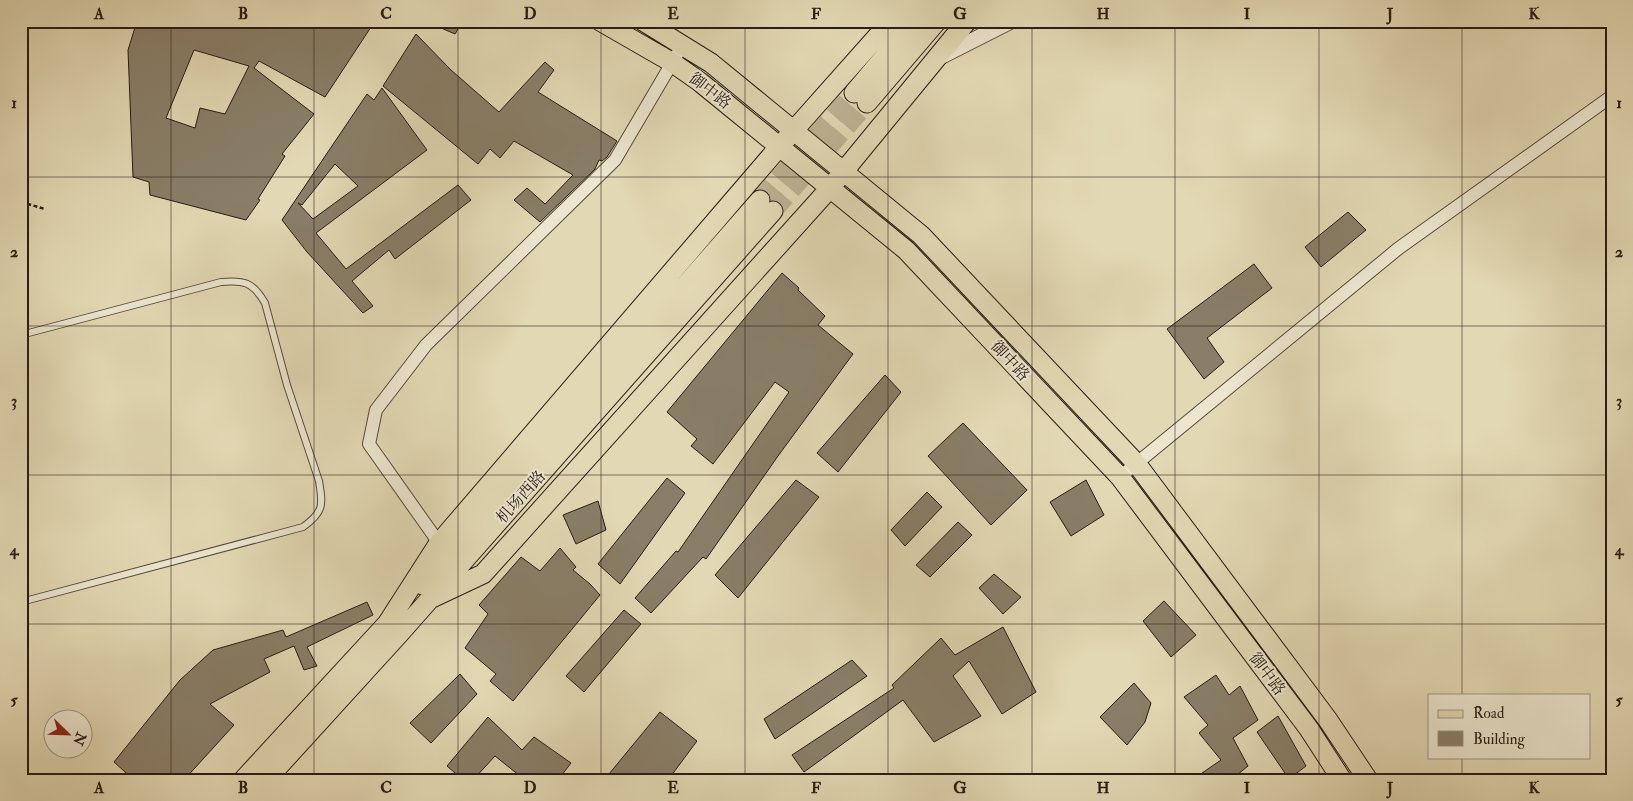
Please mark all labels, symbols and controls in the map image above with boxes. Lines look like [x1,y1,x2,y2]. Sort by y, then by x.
text: A [93,4,105,24]
text: B [238,4,248,24]
text: C [380,4,392,24]
text: D [523,4,537,24]
text: E [667,4,679,24]
text: F [811,4,821,24]
text: G [953,4,967,24]
text: H [1096,4,1110,24]
text: I [1244,4,1251,24]
text: J [1386,4,1394,25]
text: K [1528,4,1540,24]
street label: 御中路 [685,68,735,114]
text: 1 [11,93,17,113]
text: 1 [1616,93,1622,113]
text: 2 [10,242,18,262]
text: 2 [1615,242,1623,262]
street label: 御中路 [986,337,1034,385]
text: 3 [11,391,17,411]
text: 3 [1616,391,1622,411]
street label: 机场西路 [492,467,550,527]
text: 4 [9,540,20,560]
text: 4 [1614,540,1625,560]
street label: 御中路 [1245,649,1289,699]
text: 5 [10,690,18,710]
text: 5 [1615,690,1623,710]
legend [1428,694,1590,758]
text: Road [1473,704,1505,723]
north arrow [42,708,92,758]
text: N [69,729,90,748]
text: Building [1473,730,1525,749]
text: A [93,778,105,798]
text: B [238,778,248,798]
text: C [380,778,392,798]
text: D [523,778,537,798]
text: E [667,778,679,798]
text: F [811,778,821,798]
text: G [953,778,967,798]
text: H [1096,778,1110,798]
text: I [1244,778,1251,798]
text: J [1386,778,1394,799]
text: K [1528,778,1540,798]

